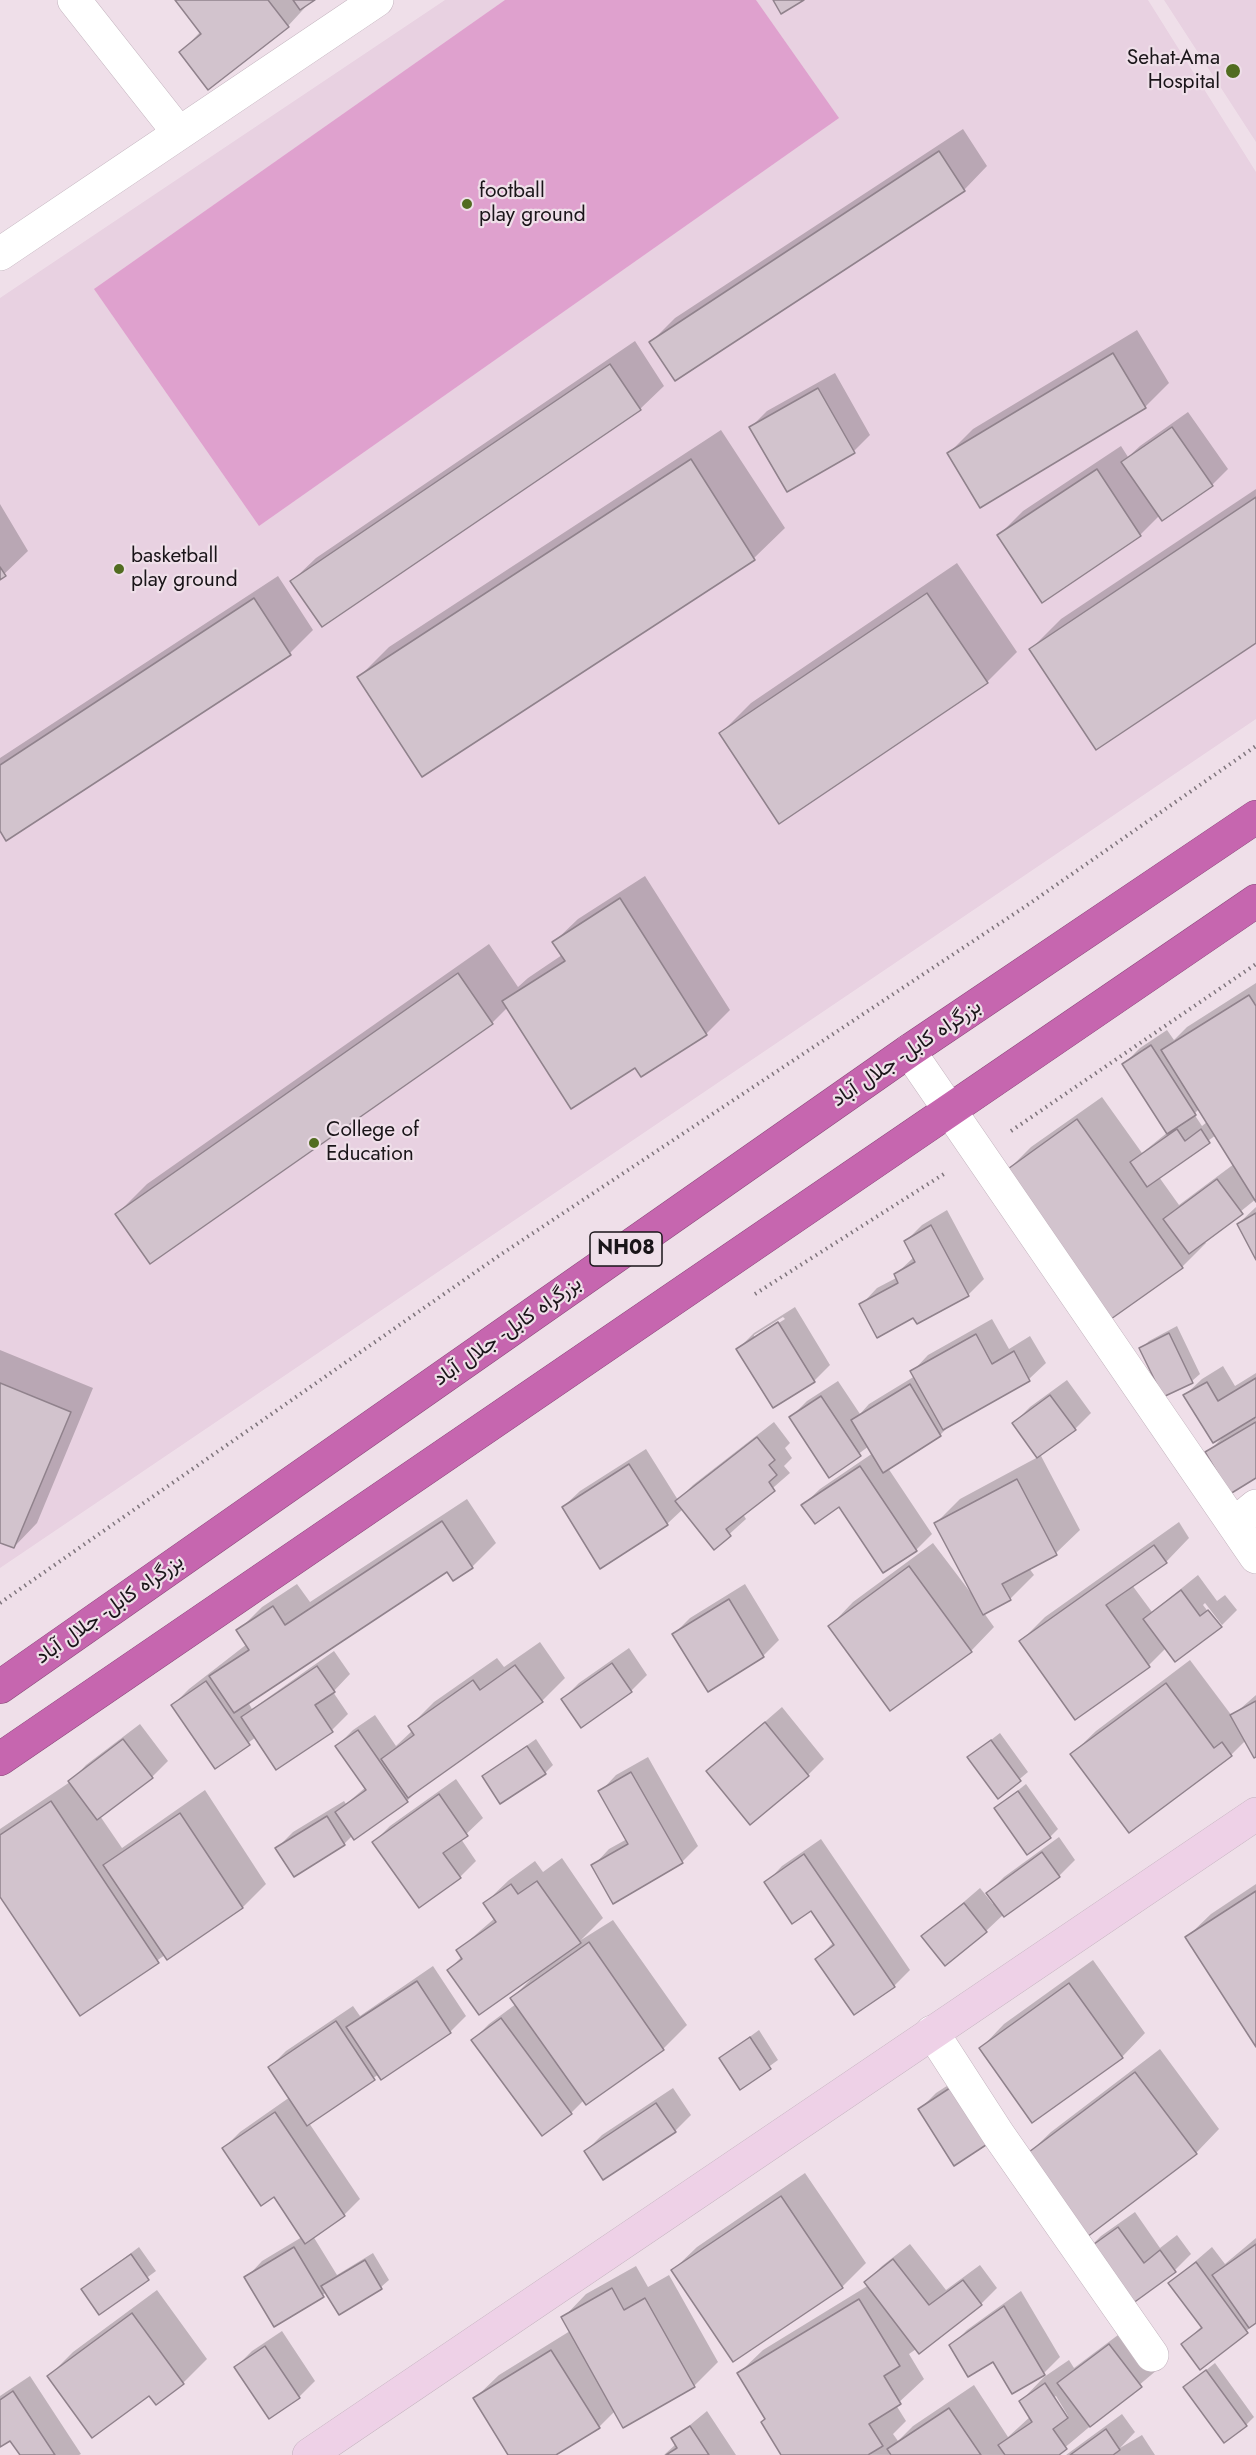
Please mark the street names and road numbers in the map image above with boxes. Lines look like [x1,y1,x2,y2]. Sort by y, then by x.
street label: بزرگراه کابل- جلال آباد [827,995,987,1113]
road number: NH08 [590,1232,662,1266]
street label: بزرگراه کابل- جلال آباد [429,1271,587,1393]
street label: بزرگراه کابل- جلال آباد [31,1549,189,1671]

